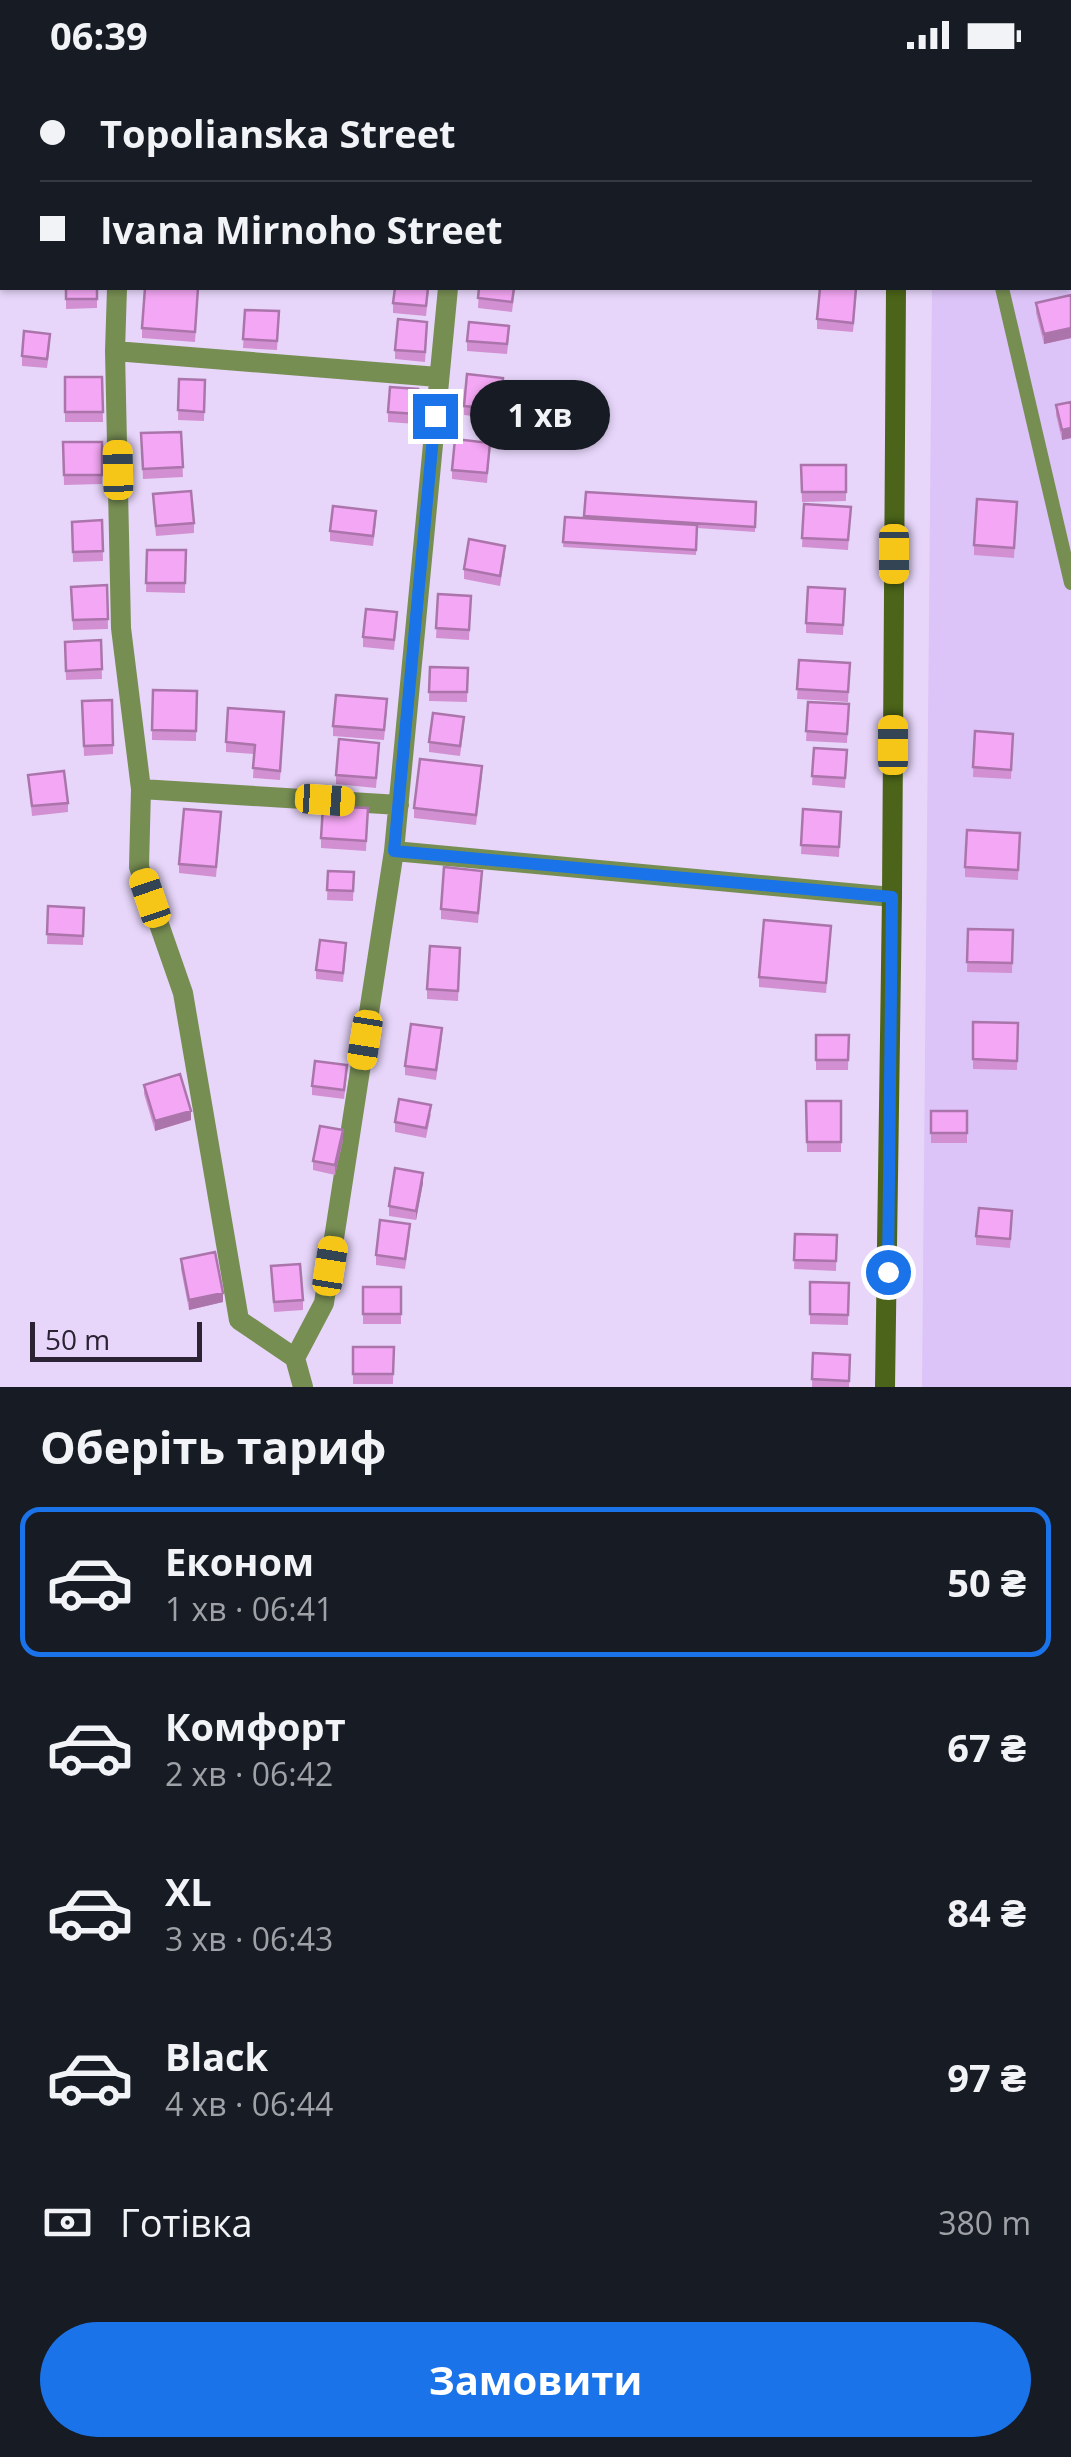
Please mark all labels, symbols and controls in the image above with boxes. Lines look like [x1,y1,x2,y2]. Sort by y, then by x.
text: 06:39 [50,9,148,61]
text: Topolianska Street [100,107,456,159]
text: Ivana Mirnoho Street [100,203,503,255]
callout: 1 хв [470,381,610,451]
text: 1 хв [507,393,573,436]
route end [413,394,458,439]
car [102,440,134,500]
car [879,524,909,584]
car [878,715,908,775]
car [294,783,356,817]
car [126,865,174,931]
car [345,1008,385,1072]
car [310,1234,350,1298]
route start [866,1250,911,1295]
scale bar [30,1317,202,1362]
text: 50 m [45,1320,110,1358]
text: Оберіть тариф [40,1416,386,1477]
text: Економ [165,1535,314,1587]
icon: car [45,1537,135,1627]
text: 50 ₴ [947,1556,1026,1608]
text: 1 хв · 06:41 [165,1587,333,1630]
text: Комфорт [165,1700,346,1752]
icon: car [45,1702,135,1792]
text: 67 ₴ [947,1721,1026,1773]
text: 2 хв · 06:42 [165,1752,333,1795]
text: XL [165,1865,212,1917]
icon: car [45,1867,135,1957]
text: 84 ₴ [947,1886,1026,1938]
text: 3 хв · 06:43 [165,1917,333,1960]
text: Black [165,2030,268,2082]
icon: car [45,2032,135,2122]
text: 97 ₴ [947,2051,1026,2103]
text: 4 хв · 06:44 [165,2082,333,2125]
icon: cash [40,2195,95,2250]
text: Готівка [120,2196,253,2248]
text: 380 m [938,2201,1031,2244]
button: Замовити [40,2322,1031,2437]

